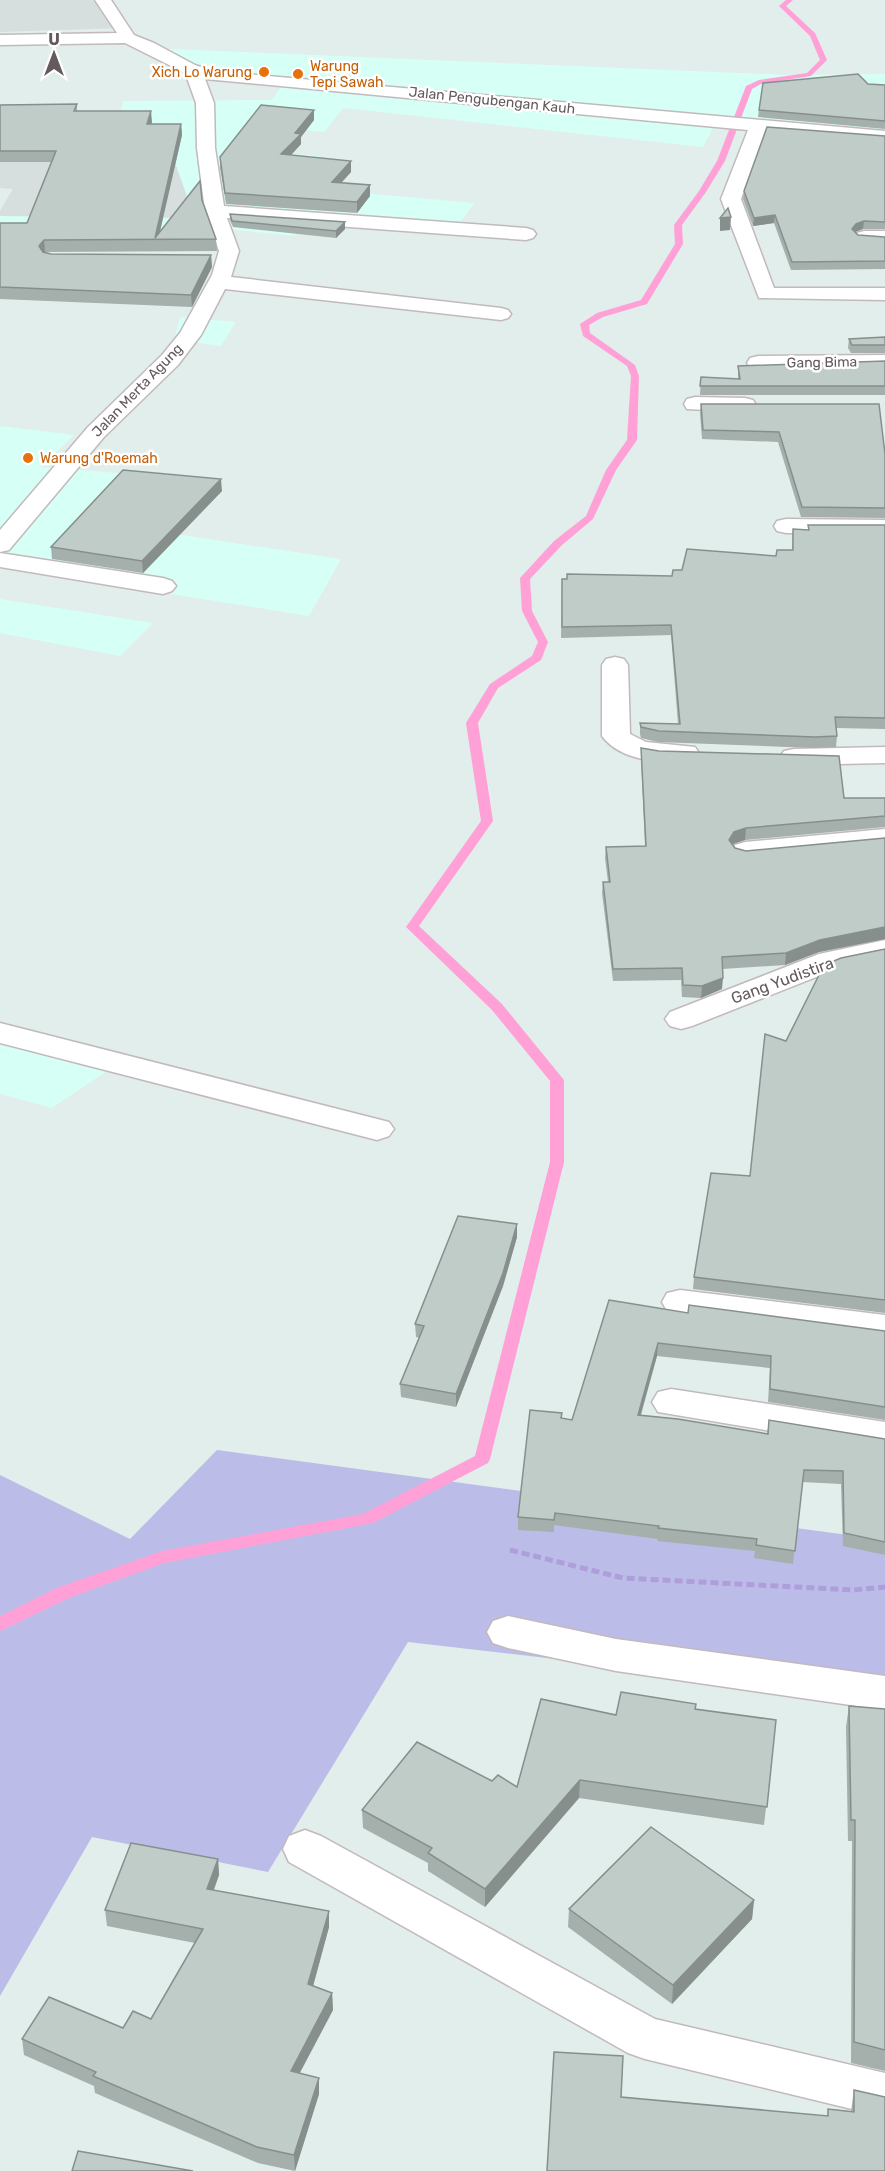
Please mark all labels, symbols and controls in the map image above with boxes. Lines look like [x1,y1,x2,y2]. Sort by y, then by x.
north arrow [24,24,84,84]
text: U [48,30,60,49]
place label: Warung Tepi Sawah [310,58,383,91]
place label: Xich Lo Warung [152,64,252,81]
marker: Xich Lo Warung [257,65,271,79]
marker: Warung Tepi Sawah [291,67,305,81]
street label: Jalan Pengubengan Kauh [408,83,576,118]
street label: Jalan Merta Agung [89,340,186,441]
street label: Gang Bima [787,353,857,372]
place label: Warung d'Roemah [40,450,158,467]
marker: Warung d'Roemah [21,451,35,465]
street label: Gang Yudistira [728,953,836,1008]

